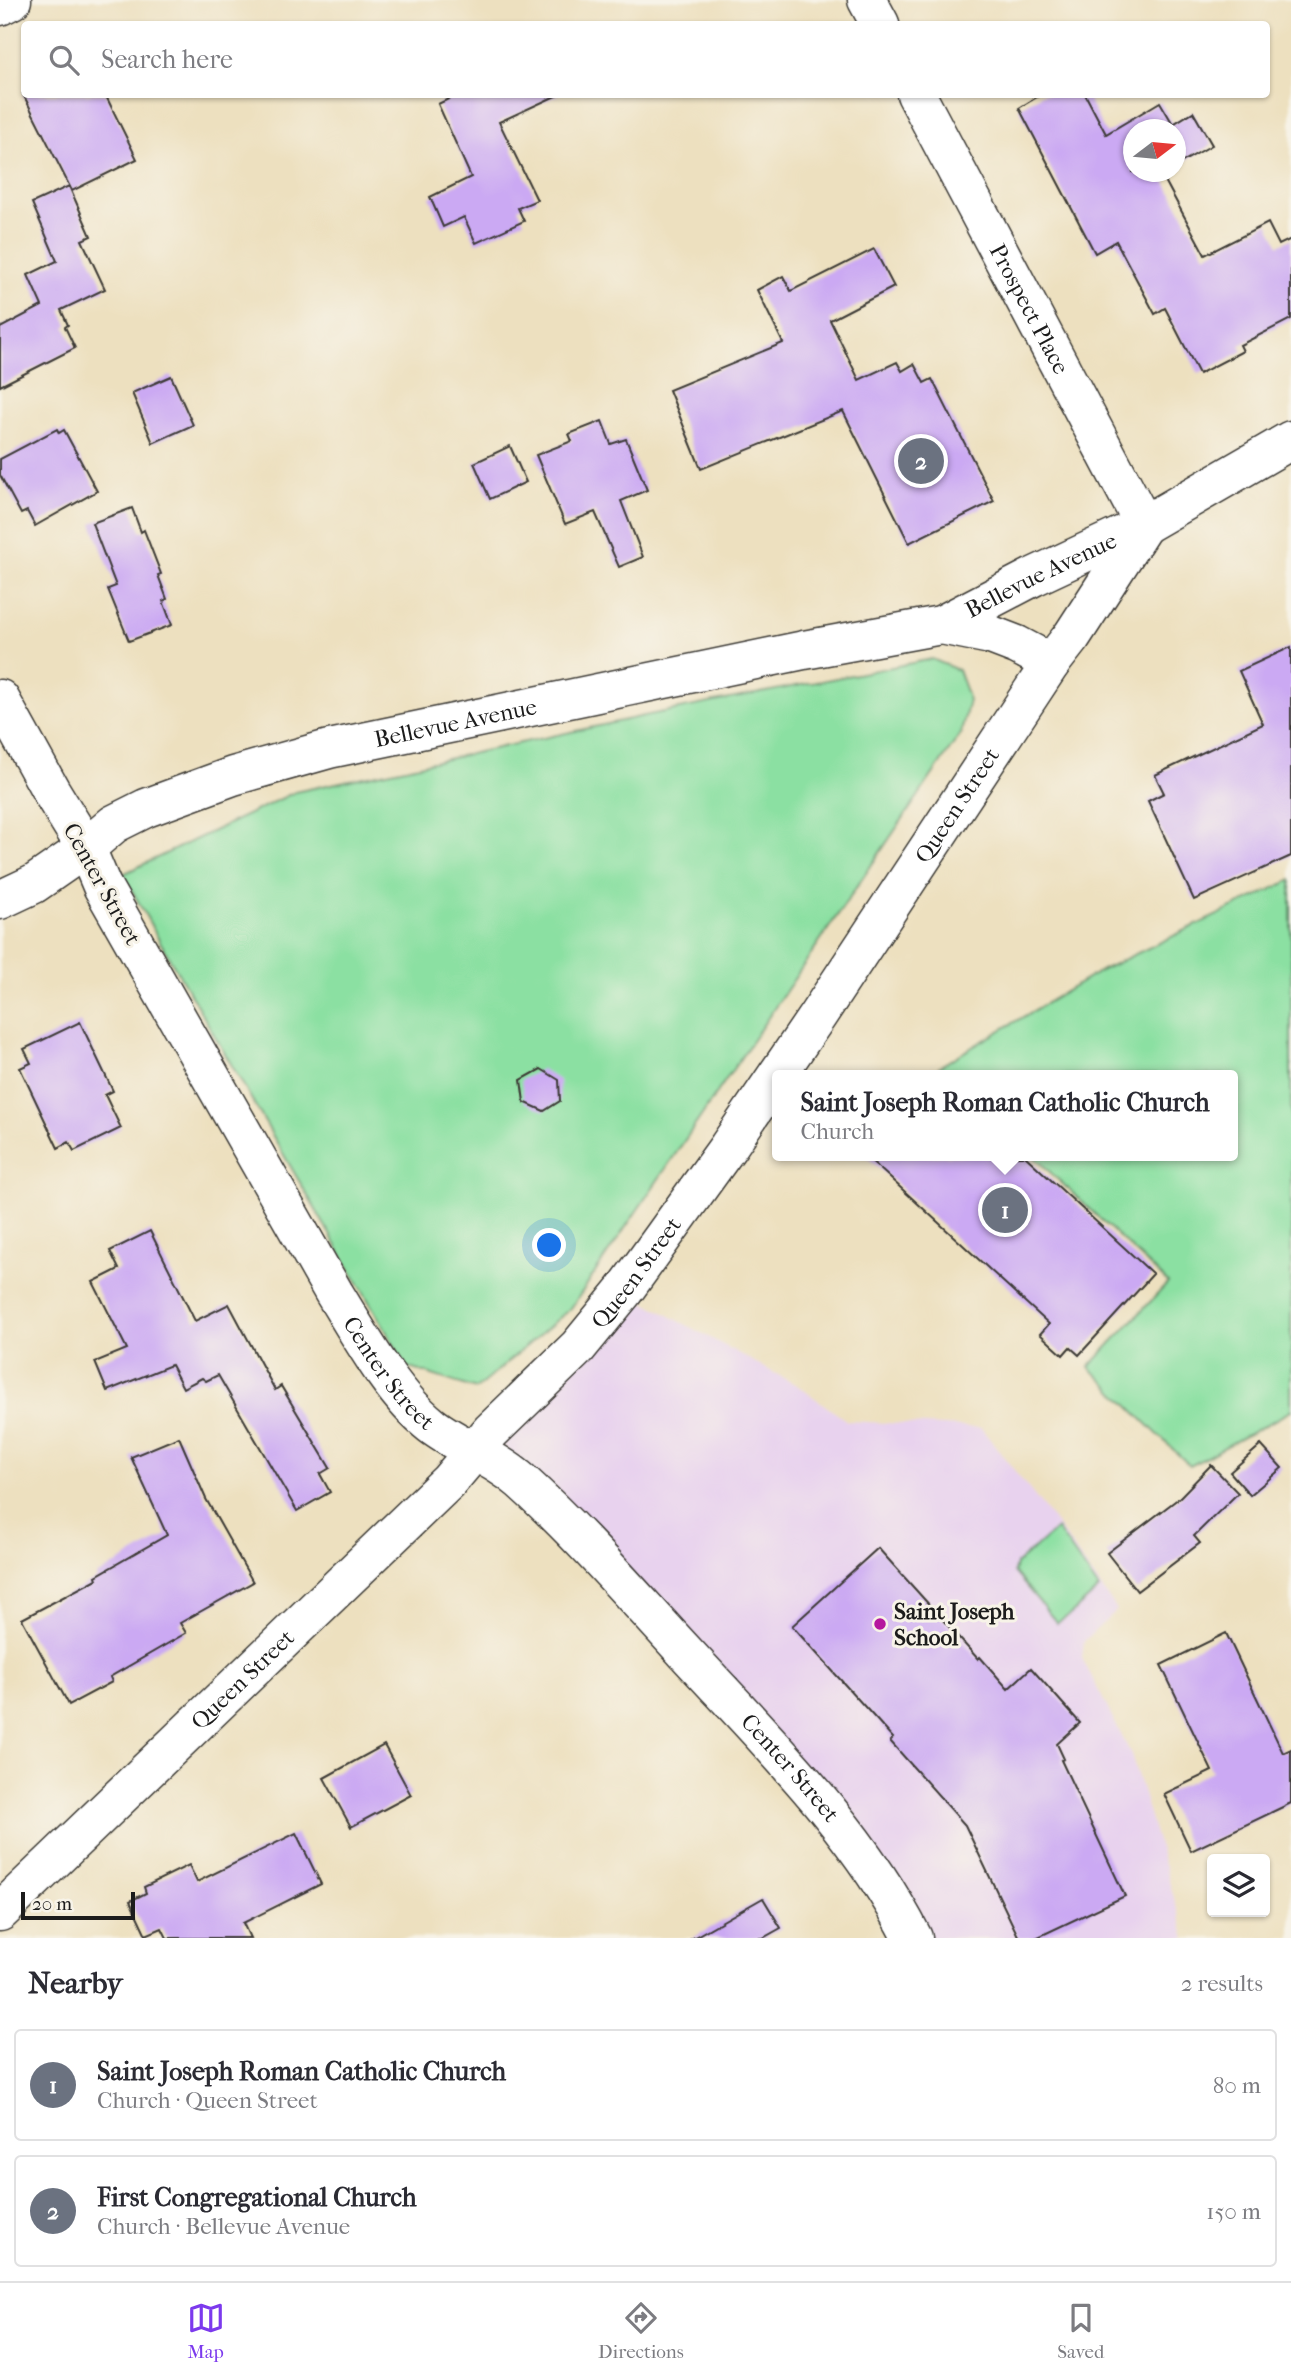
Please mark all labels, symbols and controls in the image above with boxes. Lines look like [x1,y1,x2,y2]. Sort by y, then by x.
search box [21,21,1270,98]
icon: search [45,41,83,79]
text: Search here [101,44,233,75]
north arrow [1123,119,1186,182]
street label: Prospect Place [984,239,1075,378]
pin: 2 [898,435,944,487]
street label: Bellevue Avenue [961,526,1121,624]
street label: Bellevue Avenue [372,693,539,753]
street label: Queen Street [909,743,1005,868]
street label: Center Street [57,818,147,950]
popup [772,1070,1238,1161]
text: Saint Joseph Roman Catholic Church [800,1087,1210,1118]
text: Church [800,1118,874,1145]
pin: 1 [982,1184,1028,1236]
street label: Queen Street [585,1212,687,1334]
your location [532,1228,566,1262]
street label: Center Street [338,1311,440,1436]
place label: Saint Joseph School [894,1598,1016,1651]
marker: Saint Joseph School [872,1616,888,1632]
street label: Queen Street [185,1624,300,1735]
street label: Center Street [736,1708,845,1827]
map controls [1207,1854,1270,1917]
button: layers [1207,1854,1270,1917]
scale bar [21,1889,135,1921]
text: 20 m [32,1893,72,1915]
text: Nearby [28,1966,123,2001]
text: 2 results [1181,1970,1263,1997]
text: Saint Joseph Roman Catholic Church [97,2056,506,2087]
text: 1 [49,2072,57,2099]
text: 80 m [1213,2072,1261,2099]
text: Church · Queen Street [97,2087,318,2114]
text: First Congregational Church [97,2182,417,2213]
text: 2 [47,2198,59,2225]
text: 150 m [1206,2198,1261,2225]
text: Church · Bellevue Avenue [97,2213,350,2240]
tab: Map [187,2299,225,2363]
tab: Directions [598,2299,684,2363]
tab: Saved [1057,2299,1104,2363]

